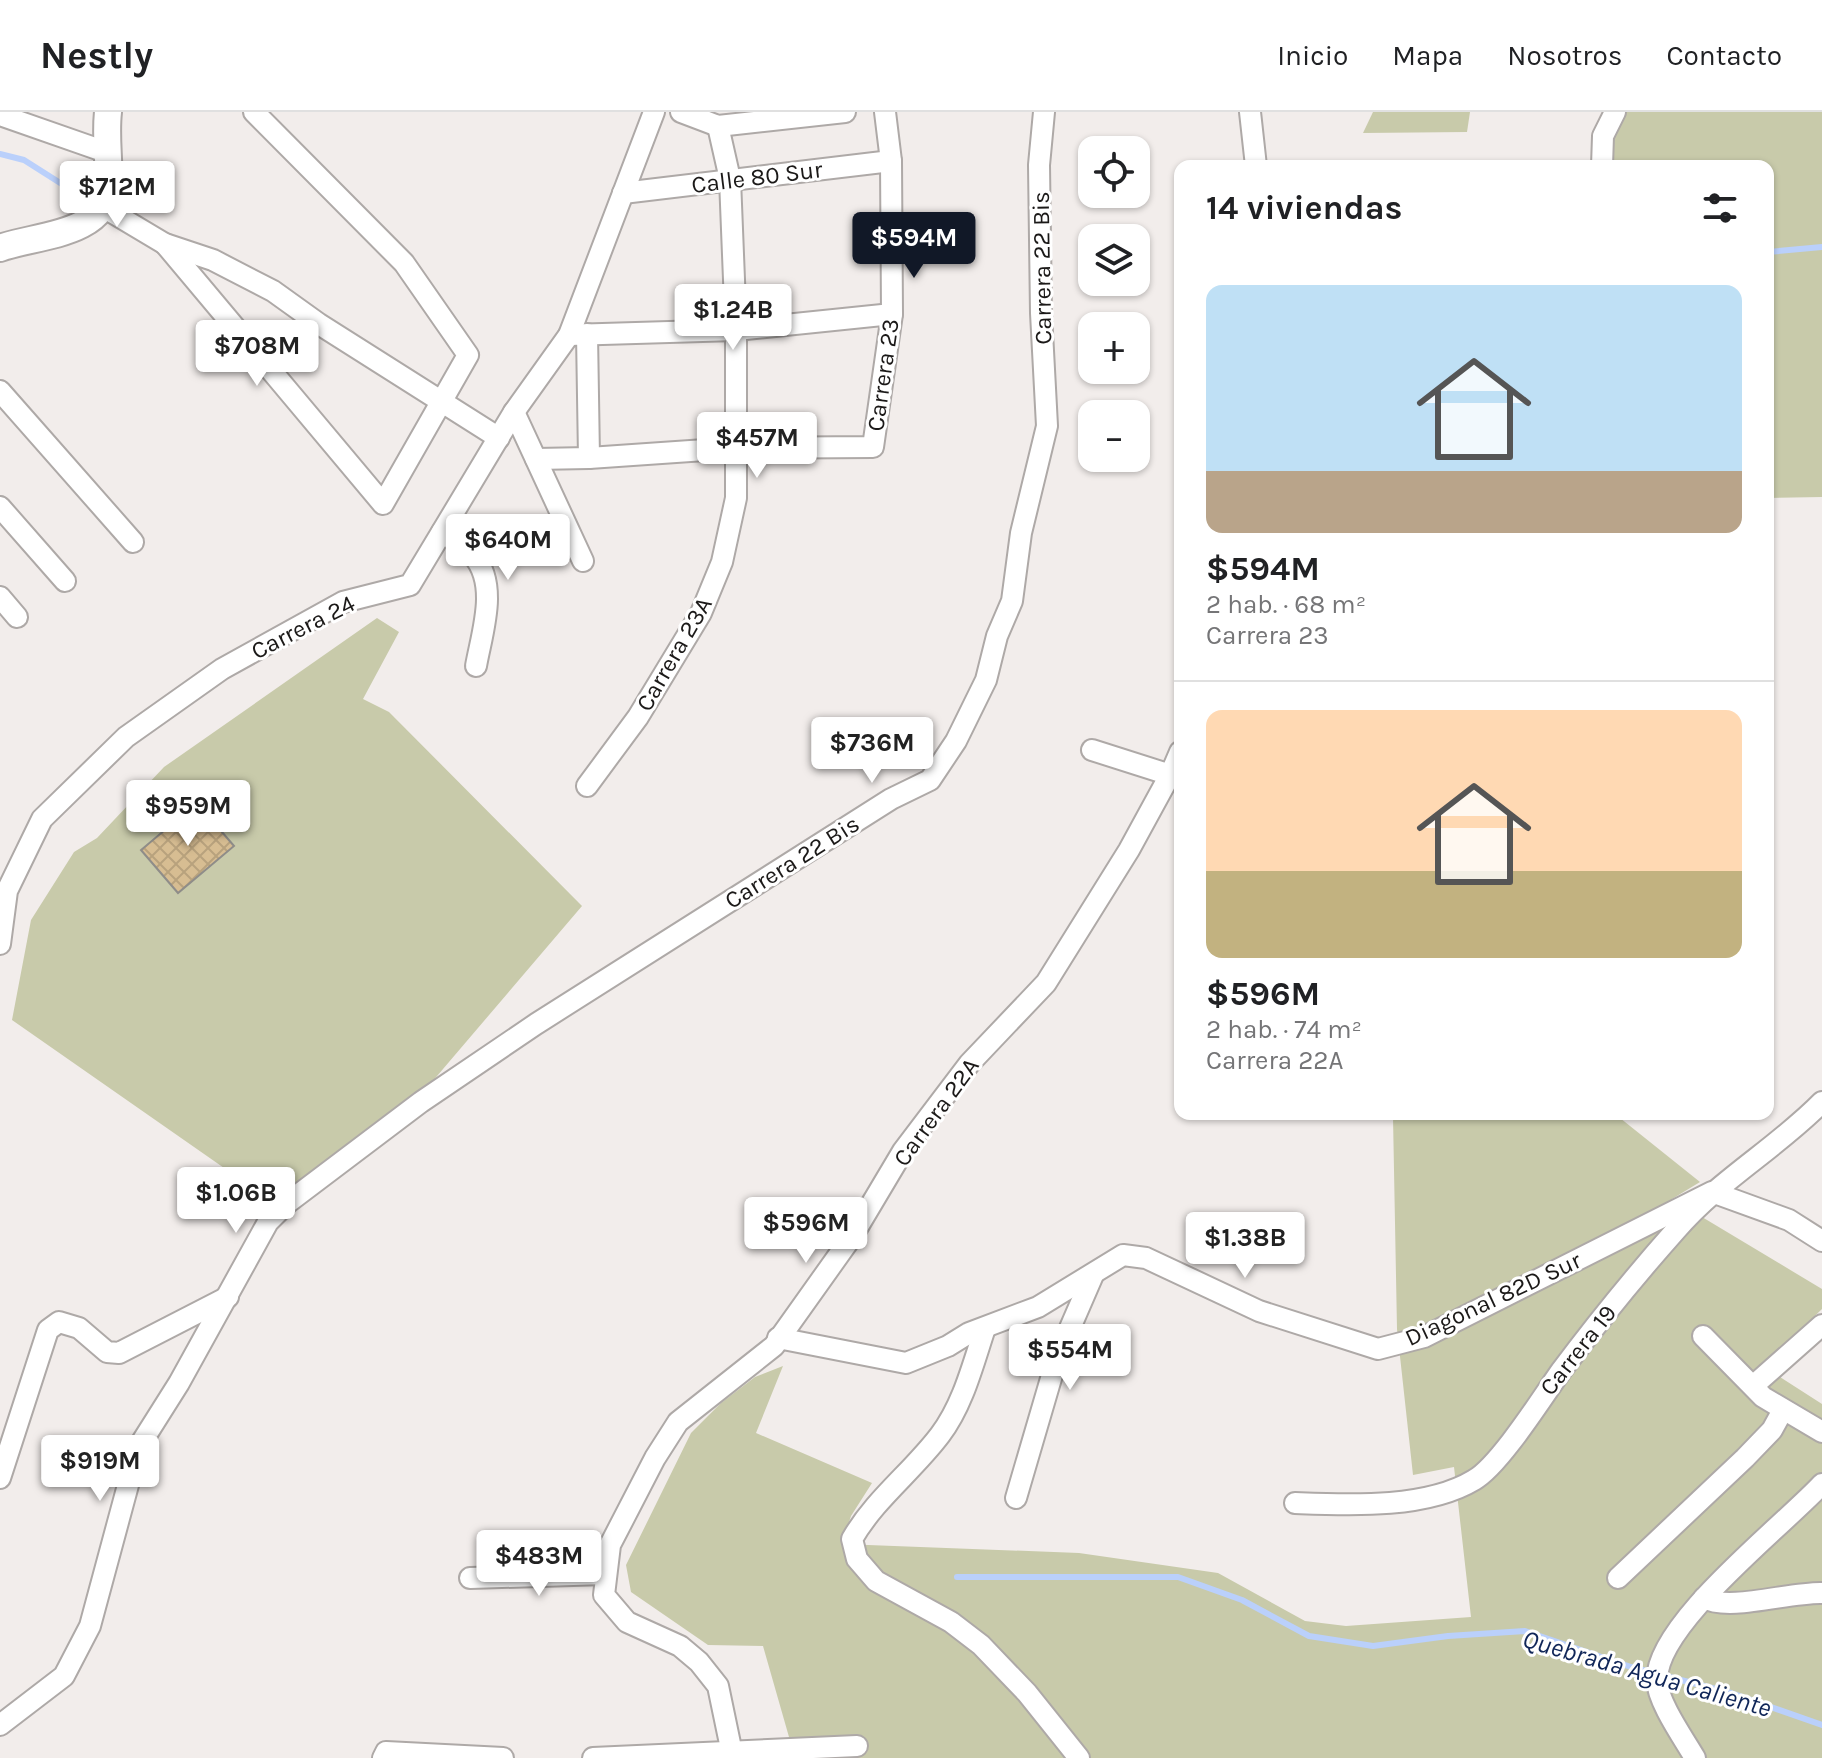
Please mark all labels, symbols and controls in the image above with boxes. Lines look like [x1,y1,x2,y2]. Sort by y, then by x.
text: Nestly [40,33,153,78]
text: Inicio [1277,39,1348,72]
text: Mapa [1392,39,1463,72]
text: Nosotros [1507,39,1622,72]
text: Contacto [1666,39,1782,72]
map controls [1078,136,1150,472]
button: locate [1078,136,1150,208]
street label: Calle 80 Sur [690,155,824,199]
pin: $712M [61,161,173,229]
text: $712M [78,171,156,202]
icon: filters [1698,186,1742,230]
text: 14 viviendas [1206,188,1402,228]
street label: Carrera 22 Bis [1027,191,1057,345]
pin: $594M [858,212,970,280]
text: $594M [870,222,958,253]
button: layers [1078,224,1150,296]
pin: $1.24B [668,284,798,352]
text: $1.24B [693,294,773,325]
button: + [1078,312,1150,384]
street label: Carrera 23 [861,317,905,433]
pin: $708M [201,320,313,388]
text: $708M [214,330,300,361]
icon: home [1402,337,1546,481]
button: − [1078,400,1150,472]
pin: $457M [701,412,813,480]
text: $457M [715,422,799,453]
pin: $640M [452,514,564,582]
text: $640M [464,524,552,555]
text: $594M [1206,549,1320,589]
street label: Carrera 24 [247,589,359,665]
text: 2 hab. · 68 m² [1206,589,1366,620]
street label: Carrera 23A [630,592,718,716]
text: Carrera 23 [1206,620,1329,651]
pin: $736M [816,717,928,785]
text: $736M [829,727,915,758]
icon: home [1402,762,1546,906]
pin: $959M [132,780,244,848]
text: $959M [144,790,232,821]
street label: Carrera 22 Bis [720,809,864,915]
text: $596M [1206,974,1320,1014]
text: 2 hab. · 74 m² [1206,1014,1362,1045]
text: Carrera 22A [1206,1045,1343,1076]
street label: Carrera 22A [887,1052,985,1172]
pin: $1.06B [171,1167,301,1235]
text: $1.06B [195,1177,277,1208]
pin: $596M [750,1197,862,1265]
text: $596M [762,1207,850,1238]
pin: $1.38B [1180,1212,1310,1280]
text: $1.38B [1204,1222,1286,1253]
street label: Diagonal 82D Sur [1401,1246,1586,1352]
street label: Carrera 19 [1534,1299,1622,1401]
pin: $554M [1014,1324,1126,1392]
text: $554M [1027,1334,1113,1365]
pin: $919M [44,1435,156,1503]
text: $919M [59,1445,141,1476]
pin: $483M [483,1530,595,1598]
text: $483M [494,1540,584,1571]
water label: Quebrada Agua Caliente [1519,1623,1775,1724]

